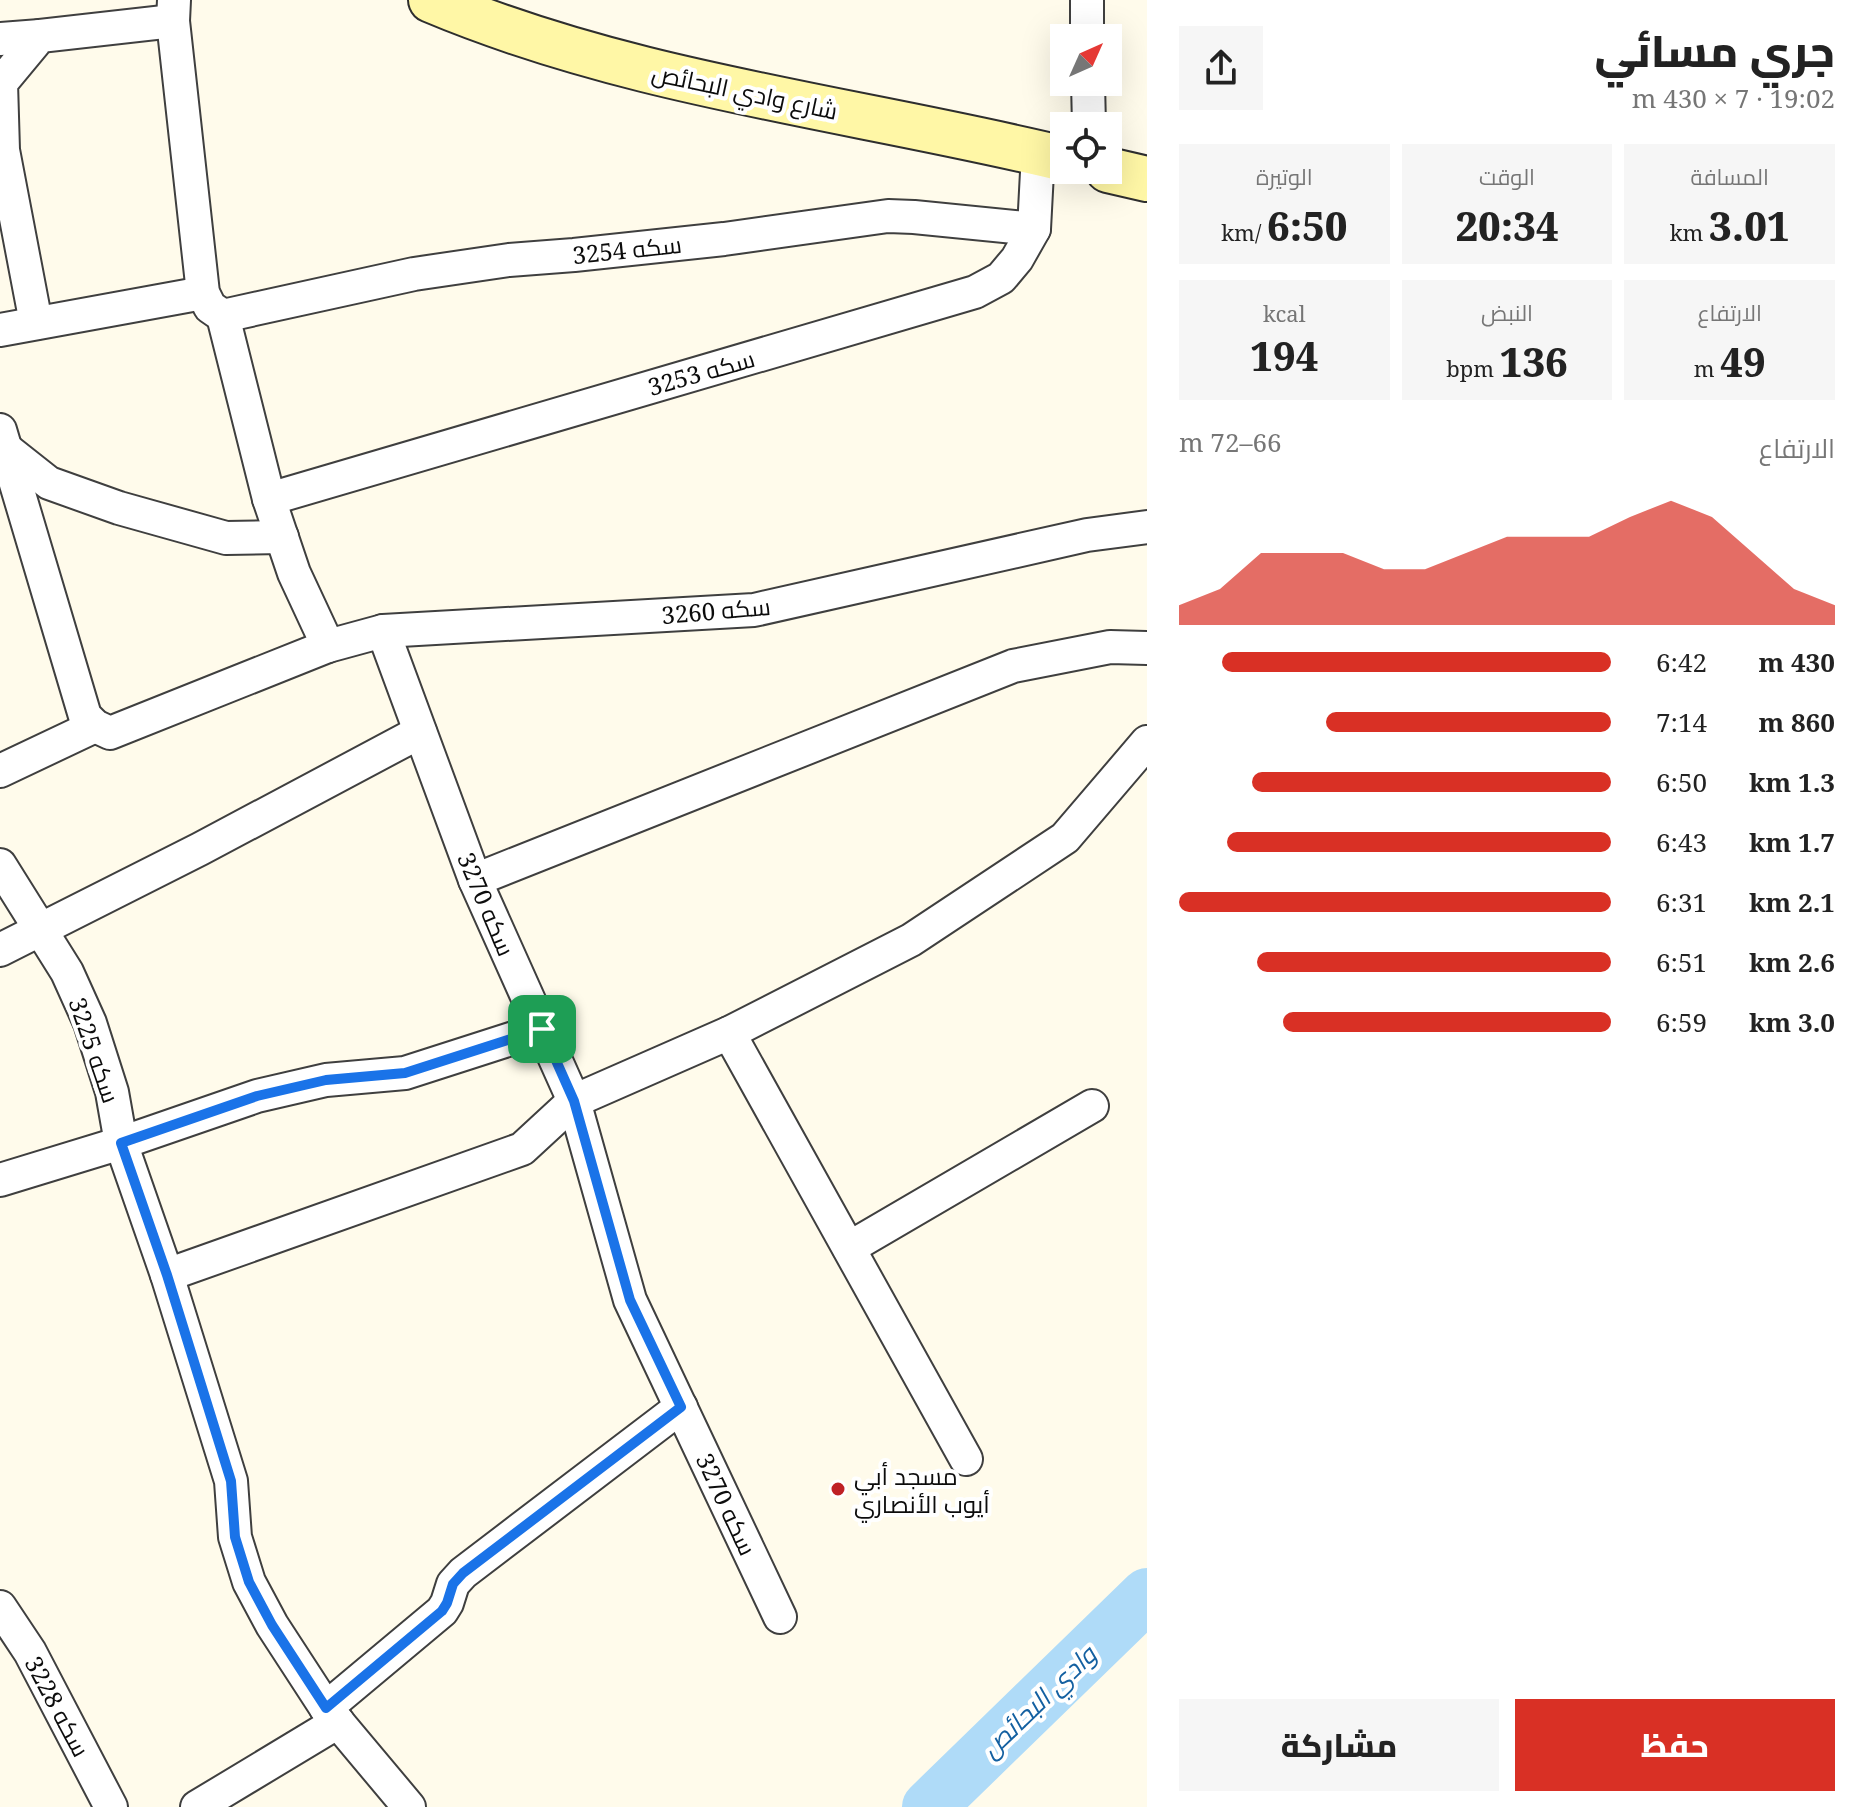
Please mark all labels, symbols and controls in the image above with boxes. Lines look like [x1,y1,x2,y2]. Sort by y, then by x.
text: جري مسائي [1594,20,1835,80]
north arrow [1050,24,1122,96]
map controls [1050,24,1122,184]
button: share [1179,26,1263,110]
street label: شارع وادي البحائص [648,55,841,130]
text: 19:02 · 7 × 430 m [1632,80,1835,116]
button: locate [1050,112,1122,184]
text: الوتيرة [1256,161,1313,191]
text: الوقت [1479,161,1535,191]
text: المسافة [1691,161,1769,191]
text: 6:50 [1267,198,1347,253]
text: 20:34 [1455,198,1559,253]
text: 3.01 [1709,198,1790,253]
text: /km [1221,217,1267,247]
text: km [1670,217,1709,247]
street label: سكه 3254 [571,227,683,271]
text: النبض [1481,297,1533,327]
text: الارتفاع [1697,297,1762,327]
text: kcal [1263,298,1306,328]
text: 194 [1250,328,1318,383]
text: 136 [1500,334,1568,389]
text: 49 [1720,334,1766,389]
street label: سكه 3253 [644,341,758,403]
text: bpm [1446,353,1500,383]
text: m [1694,353,1720,383]
text: 66–72 m [1179,424,1282,460]
text: الارتفاع [1759,430,1835,466]
street label: سكه 3260 [660,589,772,631]
text: 6:42 [1656,644,1707,680]
text: 430 m [1759,644,1835,680]
text: 7:14 [1656,704,1707,740]
text: 860 m [1759,704,1835,740]
text: 6:50 [1656,764,1707,800]
text: 1.3 km [1749,764,1835,800]
text: 6:43 [1656,824,1707,860]
text: 1.7 km [1749,824,1835,860]
street label: سكه 3270 [450,847,524,961]
text: 6:31 [1656,884,1707,920]
text: 2.1 km [1749,884,1835,920]
text: 6:51 [1656,944,1707,980]
text: 2.6 km [1749,944,1835,980]
street label: سكه 3225 [62,993,128,1107]
pin [508,995,576,1063]
text: 6:59 [1656,1004,1707,1040]
text: 3.0 km [1749,1004,1835,1040]
icon: arrive [520,1007,564,1051]
street label: سكه 3270 [689,1447,765,1561]
place label: مسجد أبي أيوب الأنصاري [854,1459,990,1523]
marker: مسجد أبي أيوب الأنصاري [829,1480,847,1498]
water label: وادي البحائص [972,1635,1108,1768]
street label: سكه 3228 [18,1650,98,1762]
button: مشاركة [1179,1699,1499,1791]
button: حفظ [1515,1699,1835,1791]

